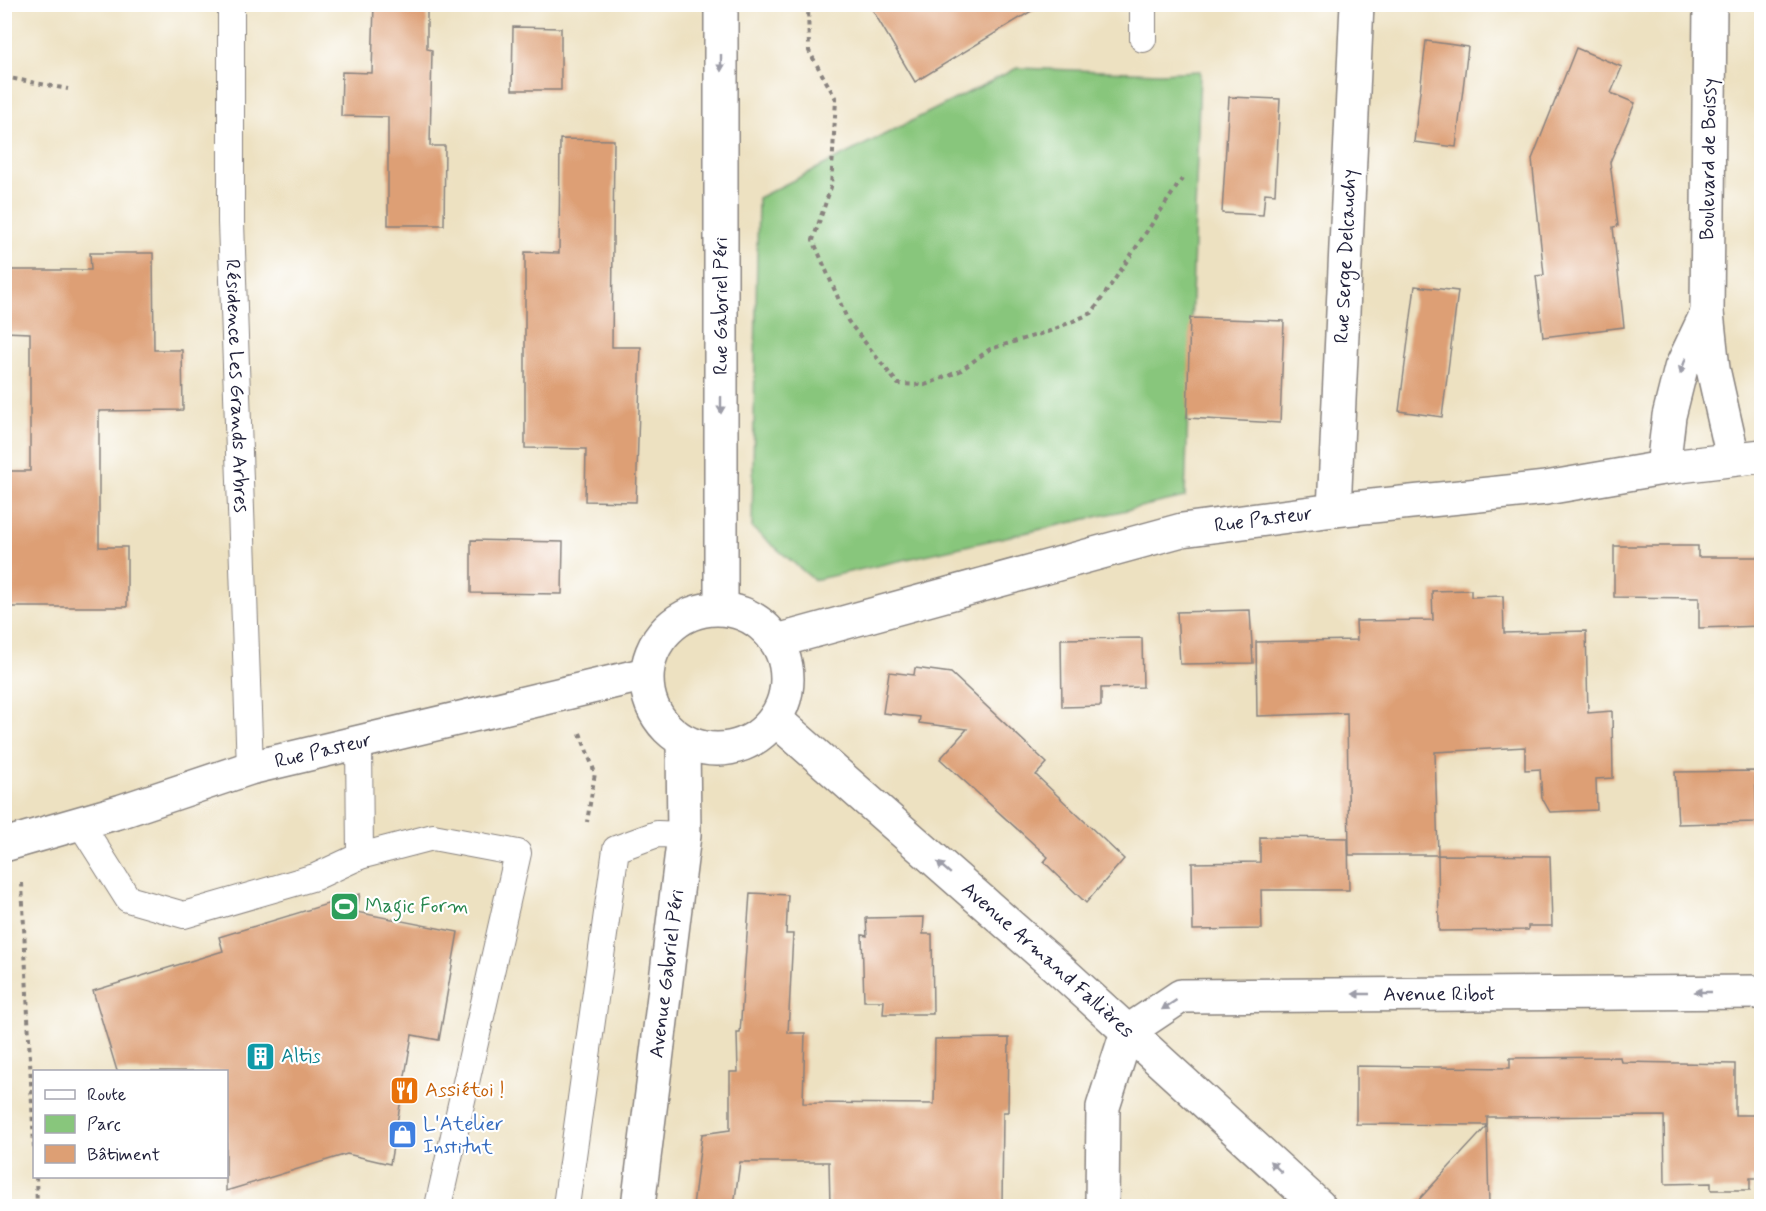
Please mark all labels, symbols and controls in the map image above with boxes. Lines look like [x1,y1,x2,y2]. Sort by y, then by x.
one-way arrow [716,53,726,72]
street label: Boulevard de Boissy [1694,78,1724,240]
street label: Rue Serge Delcauchy [1328,168,1363,344]
street label: Rue Gabriel Péri [708,237,735,375]
street label: Résidence Les Grands Arbres [219,259,255,513]
one-way arrow [1678,358,1688,376]
one-way arrow [716,395,726,414]
street label: Rue Pasteur [1213,499,1314,539]
street label: Rue Pasteur [272,726,374,775]
one-way arrow [937,862,952,875]
street label: Avenue Armand Fallières [956,876,1140,1045]
street label: Avenue Gabriel Péri [643,888,691,1060]
sports icon: Magic Form [328,890,360,922]
place label: Magic Form [365,893,468,922]
street label: Avenue Ribot [1383,980,1495,1008]
one-way arrow [1694,987,1713,997]
one-way arrow [1352,989,1371,999]
one-way arrow [1161,999,1177,1011]
building icon: Altis [244,1040,276,1072]
place label: Altis [281,1043,321,1070]
legend [33,1070,228,1178]
restaurant icon: Assiétoi ! [388,1074,420,1106]
place label: Assiétoi ! [425,1077,505,1104]
text: Route [87,1083,126,1107]
place label: L'Atelier Institut [423,1111,503,1161]
text: Parc [87,1113,121,1137]
shop icon: L'Atelier Institut [386,1119,418,1151]
text: Bâtiment [87,1143,160,1167]
one-way arrow [1269,1161,1284,1174]

